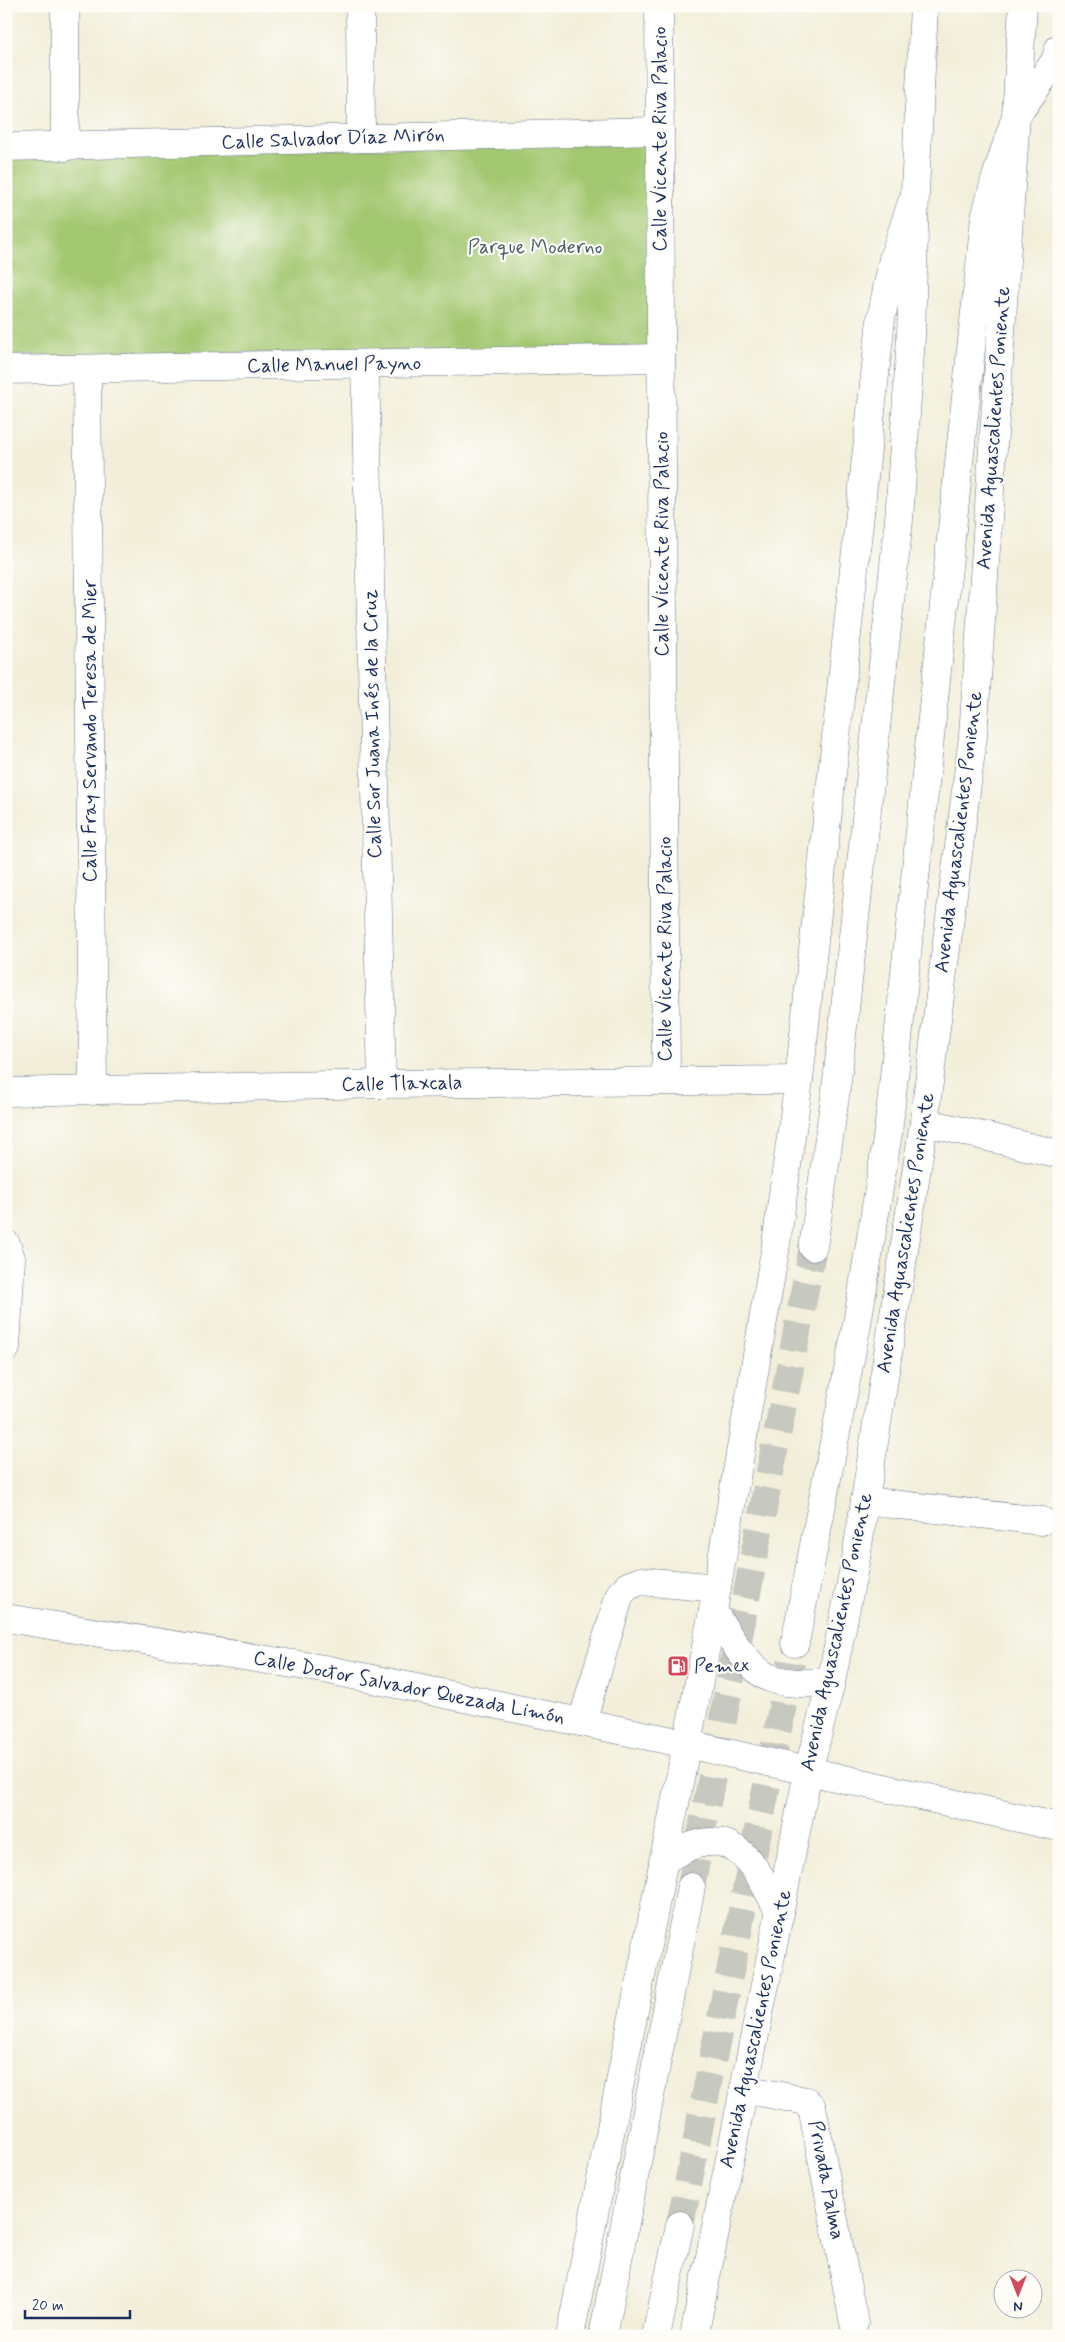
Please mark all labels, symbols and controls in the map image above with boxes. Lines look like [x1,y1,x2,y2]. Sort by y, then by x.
street label: Calle Vicente Riva Palacio [647,26,674,252]
street label: Calle Salvador Díaz Mirón [221,122,445,156]
park label: Parque Moderno [468,234,602,261]
street label: Avenida Aguascalientes Poniente [971,285,1017,571]
street label: Calle Manuel Payno [247,350,421,380]
street label: Calle Vicente Riva Palacio [649,431,676,657]
street label: Calle Fray Servando Teresa de Mier [77,579,104,883]
street label: Calle Sor Juana Inés de la Cruz [357,589,389,859]
street label: Avenida Aguascalientes Poniente [928,689,990,975]
street label: Calle Vicente Riva Palacio [652,836,679,1062]
street label: Calle Tlaxcala [341,1069,463,1099]
street label: Avenida Aguascalientes Poniente [870,1091,942,1375]
street label: Avenida Aguascalientes Poniente [794,1490,880,1774]
street label: Calle Doctor Salvador Quezada Limón [251,1645,567,1731]
place label: Pemex [694,1653,749,1680]
fuel station icon: Pemex [666,1654,690,1678]
street label: Avenida Aguascalientes Poniente [713,1887,799,2171]
street label: Privada Palma [801,2118,851,2242]
north arrow [992,2270,1042,2320]
scale bar [25,2287,130,2319]
text: 20 m [32,2296,64,2316]
text: N [1013,2297,1023,2315]

